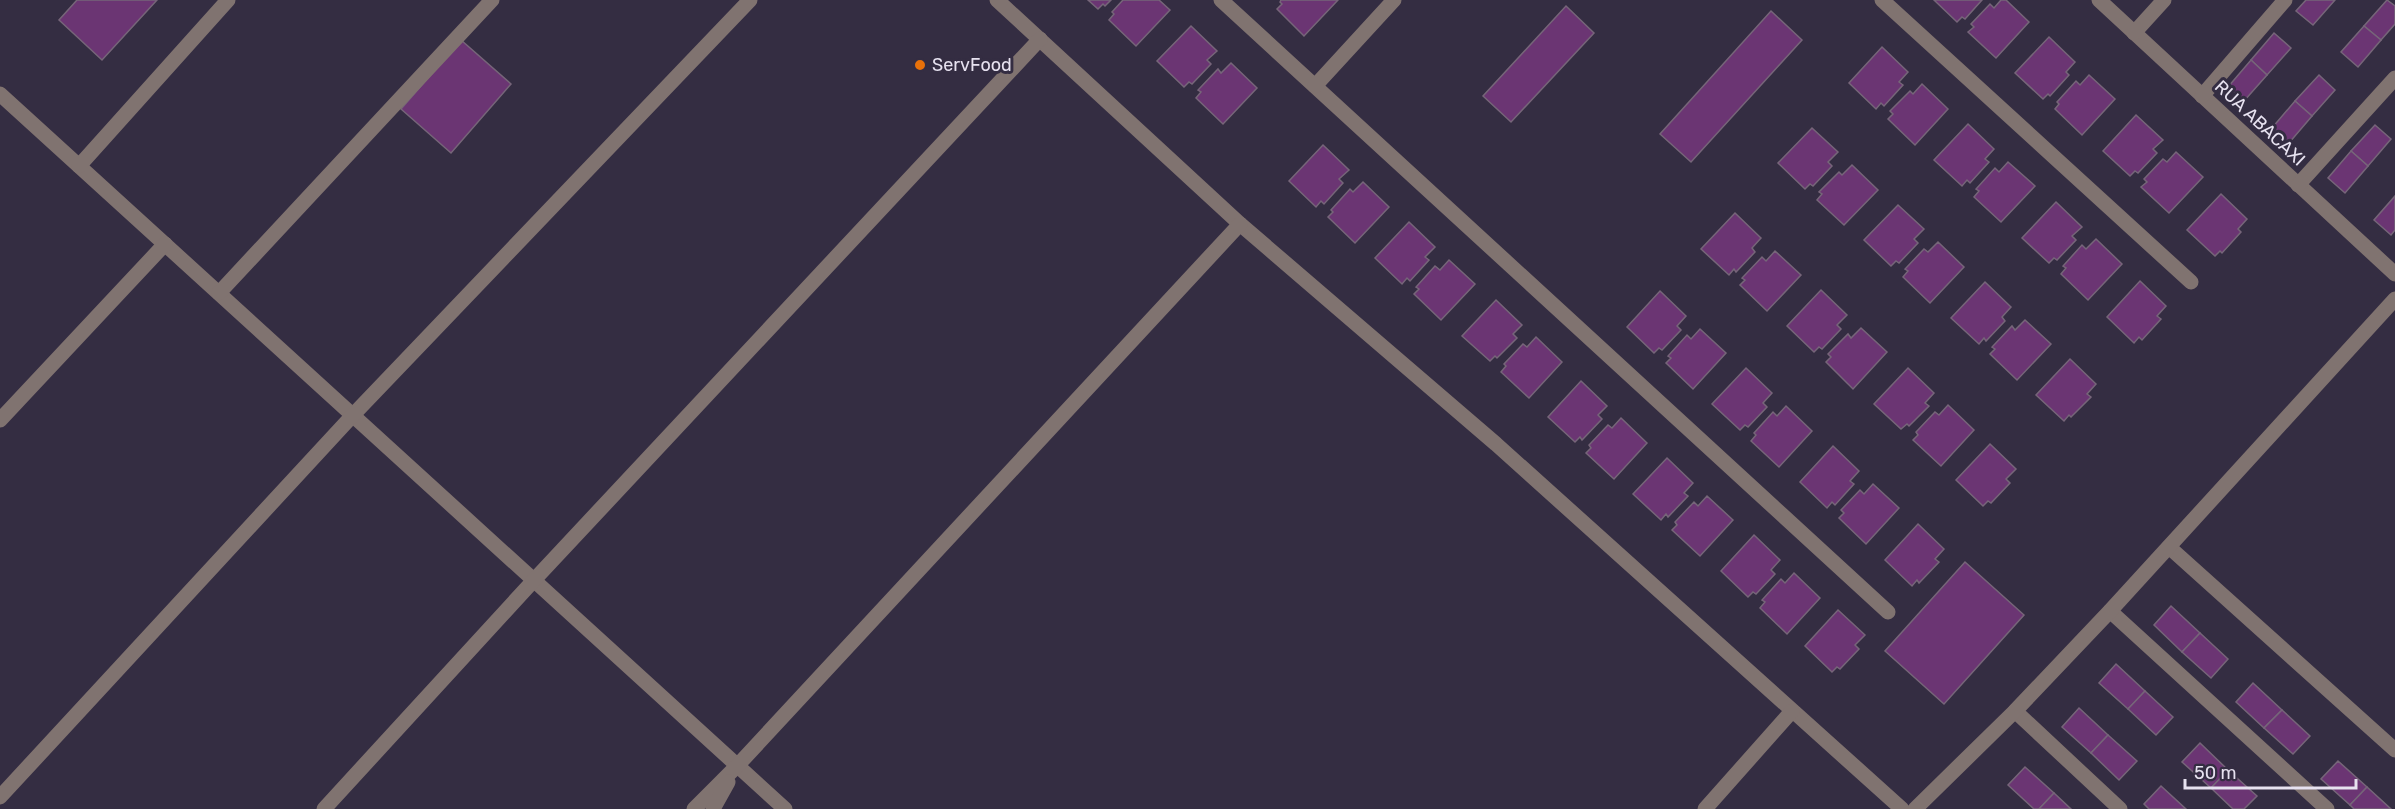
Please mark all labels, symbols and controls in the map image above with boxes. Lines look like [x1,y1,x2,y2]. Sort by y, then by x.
place label: ServFood [932,54,1012,76]
marker: ServFood [913,58,927,72]
street label: RUA ABACAXI [2210,76,2310,170]
scale bar [2185,752,2356,790]
text: 50 m [2194,762,2237,784]

